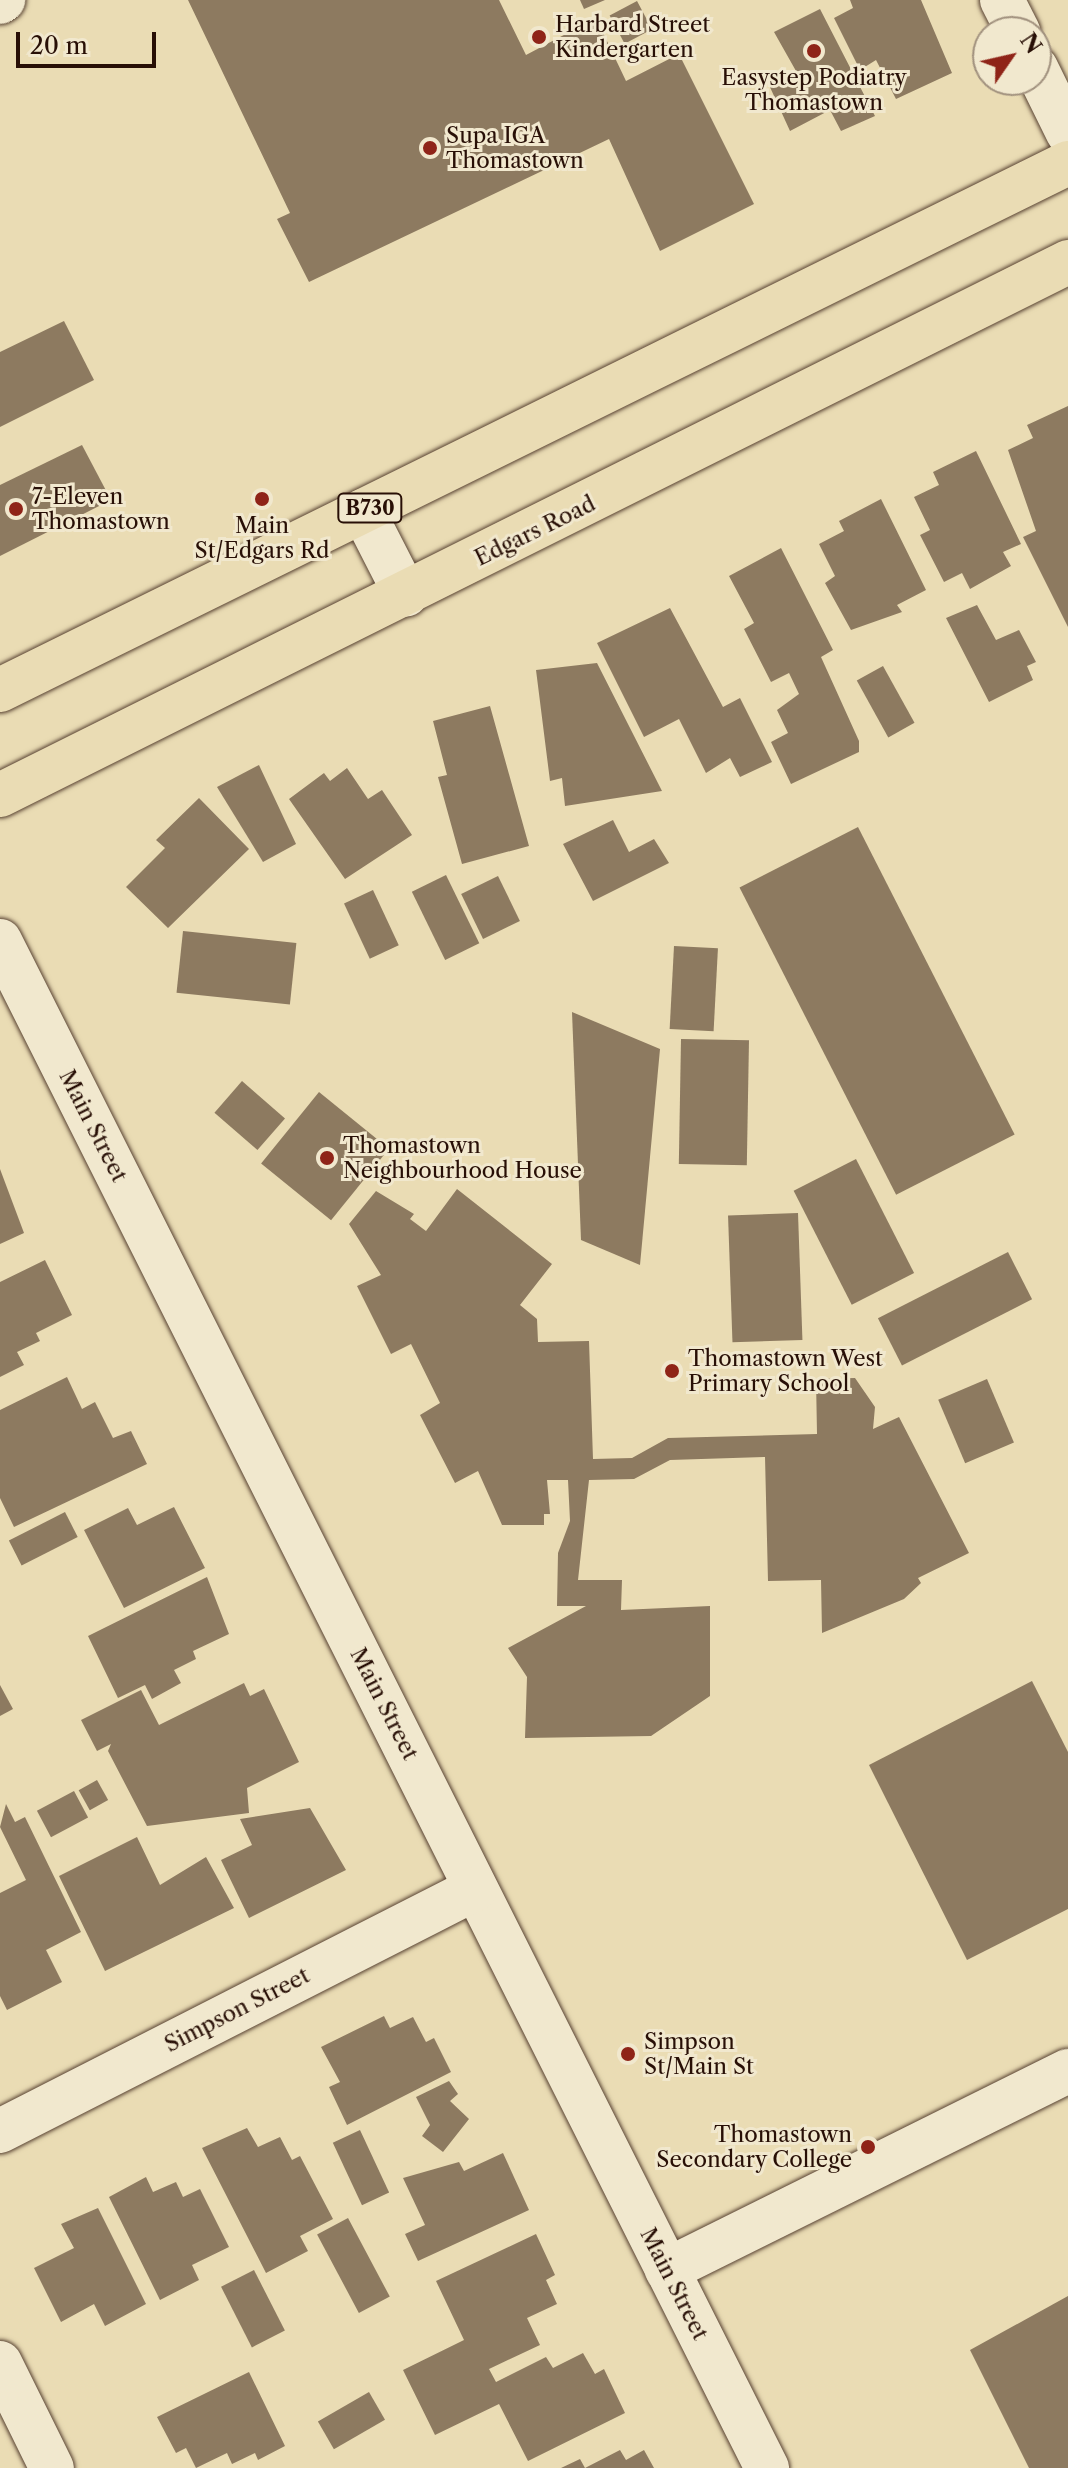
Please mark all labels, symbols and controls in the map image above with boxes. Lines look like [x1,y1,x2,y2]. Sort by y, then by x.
place label: Harbard Street Kindergarten [555,11,710,62]
scale bar [20,16,160,66]
north arrow [972,16,1052,96]
marker: Harbard Street Kindergarten [530,28,548,46]
text: N [1014,28,1047,59]
text: 20 m [30,31,88,60]
marker: Easystep Podiatry Thomastown [805,42,823,60]
place label: Easystep Podiatry Thomastown [721,64,907,116]
place label: Supa IGA Thomastown [446,122,584,174]
marker: Supa IGA Thomastown [421,139,439,157]
place label: 7-Eleven Thomastown [32,483,170,534]
marker: Main St/Edgars Rd [253,490,271,508]
street label: Edgars Road [470,490,600,572]
road number: B730 [336,492,404,524]
marker: 7-Eleven Thomastown [7,500,25,518]
place label: Main St/Edgars Rd [195,512,329,564]
street label: Main Street [53,1066,133,1186]
place label: Thomastown Neighbourhood House [343,1132,582,1184]
marker: Thomastown Neighbourhood House [318,1149,336,1167]
place label: Thomastown West Primary School [688,1345,884,1396]
marker: Thomastown West Primary School [663,1362,681,1380]
street label: Main Street [344,1644,424,1764]
street label: Simpson Street [160,1962,314,2058]
place label: Simpson St/Main St [644,2028,754,2080]
marker: Simpson St/Main St [619,2045,637,2063]
place label: Thomastown Secondary College [656,2121,852,2172]
marker: Thomastown Secondary College [859,2138,877,2156]
street label: Main Street [634,2224,714,2344]

